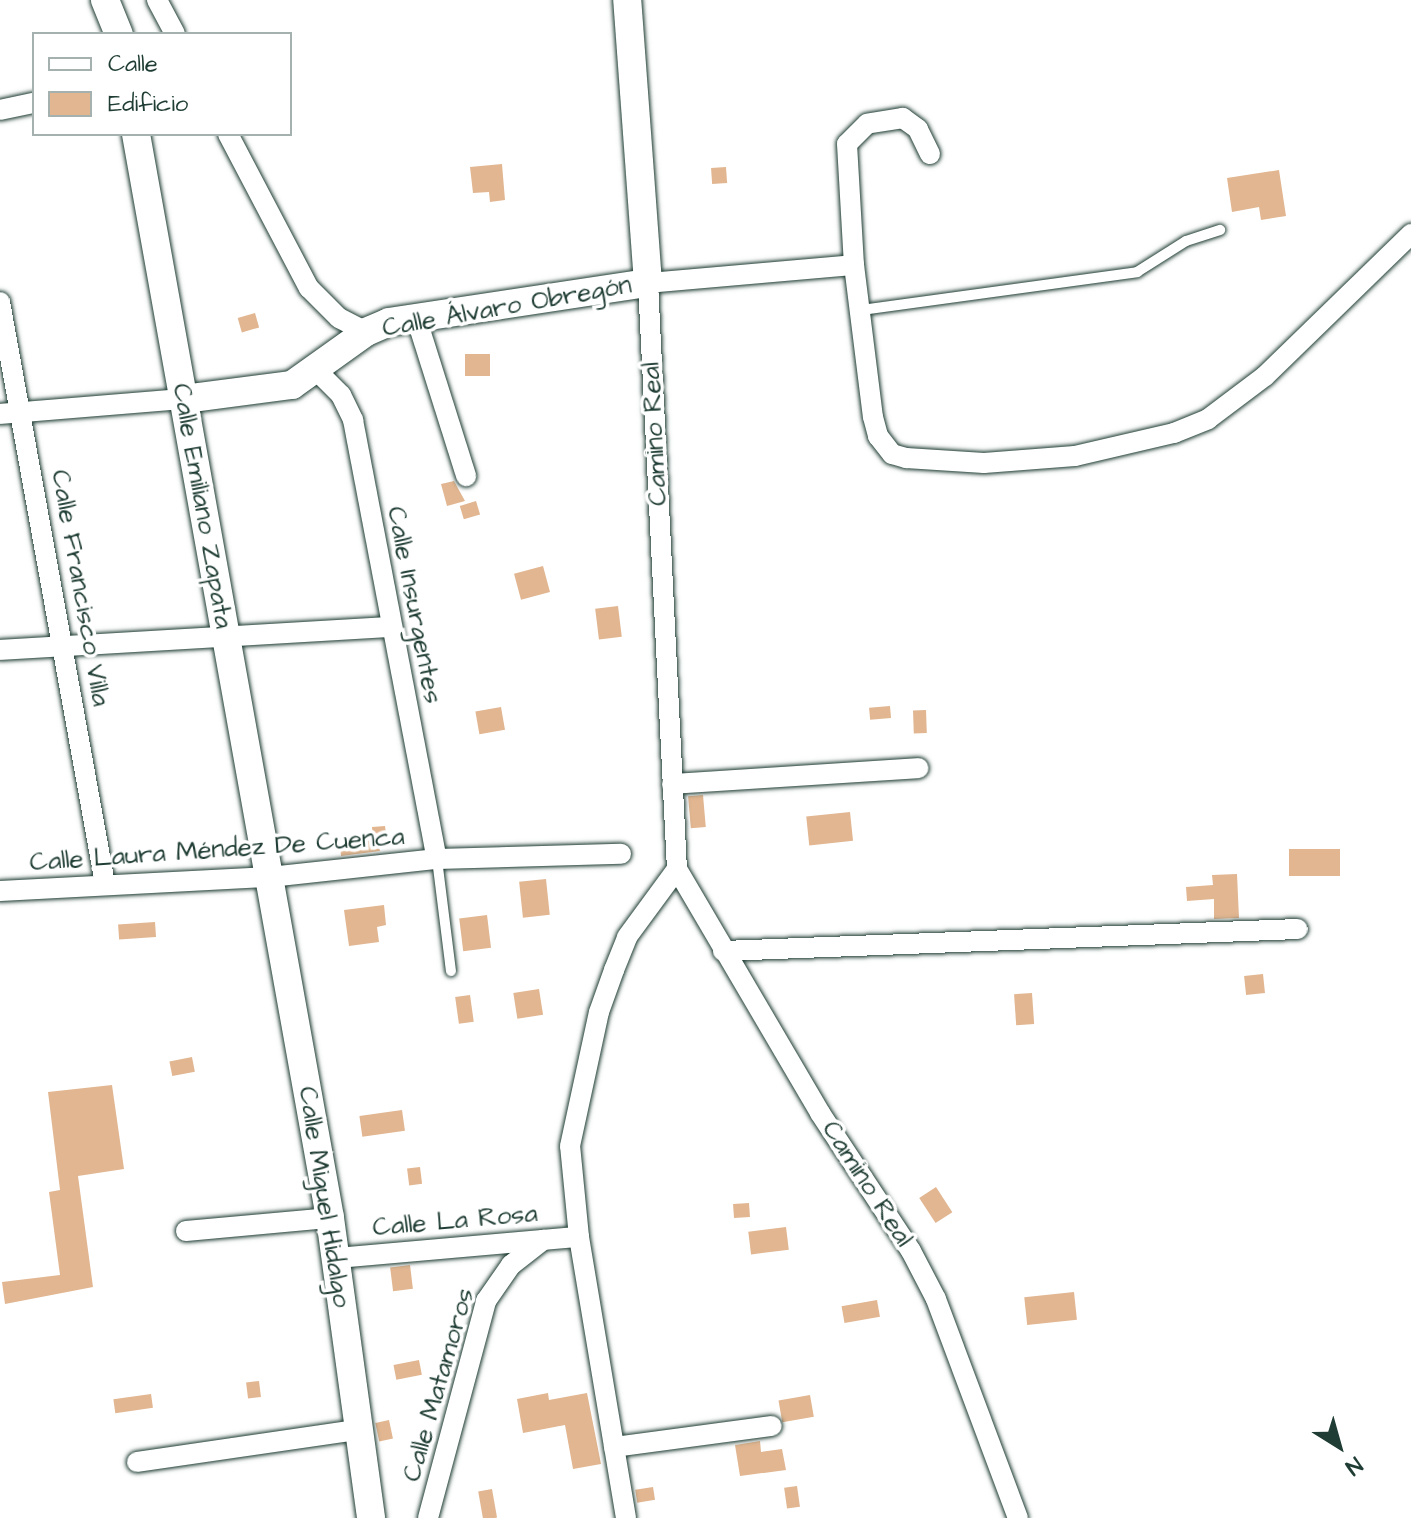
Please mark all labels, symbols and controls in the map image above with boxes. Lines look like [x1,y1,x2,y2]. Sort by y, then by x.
legend [32,32,292,136]
text: Calle [108,47,158,81]
text: Edificio [108,87,188,121]
street label: Calle Álvaro Obregón [380,270,634,344]
street label: Camino Real [636,361,674,507]
street label: Calle Emiliano Zapata [165,381,239,631]
street label: Calle Francisco Villa [44,467,116,709]
street label: Calle Insurgentes [380,504,448,706]
street label: Calle Laura Méndez De Cuenca [29,821,405,879]
street label: Calle Miguel Hidalgo [291,1084,357,1310]
street label: Camino Real [815,1115,919,1253]
street label: Calle La Rosa [371,1198,539,1244]
street label: Calle Matamoros [396,1285,482,1485]
north arrow [1299,1406,1379,1486]
text: N [1339,1449,1369,1482]

